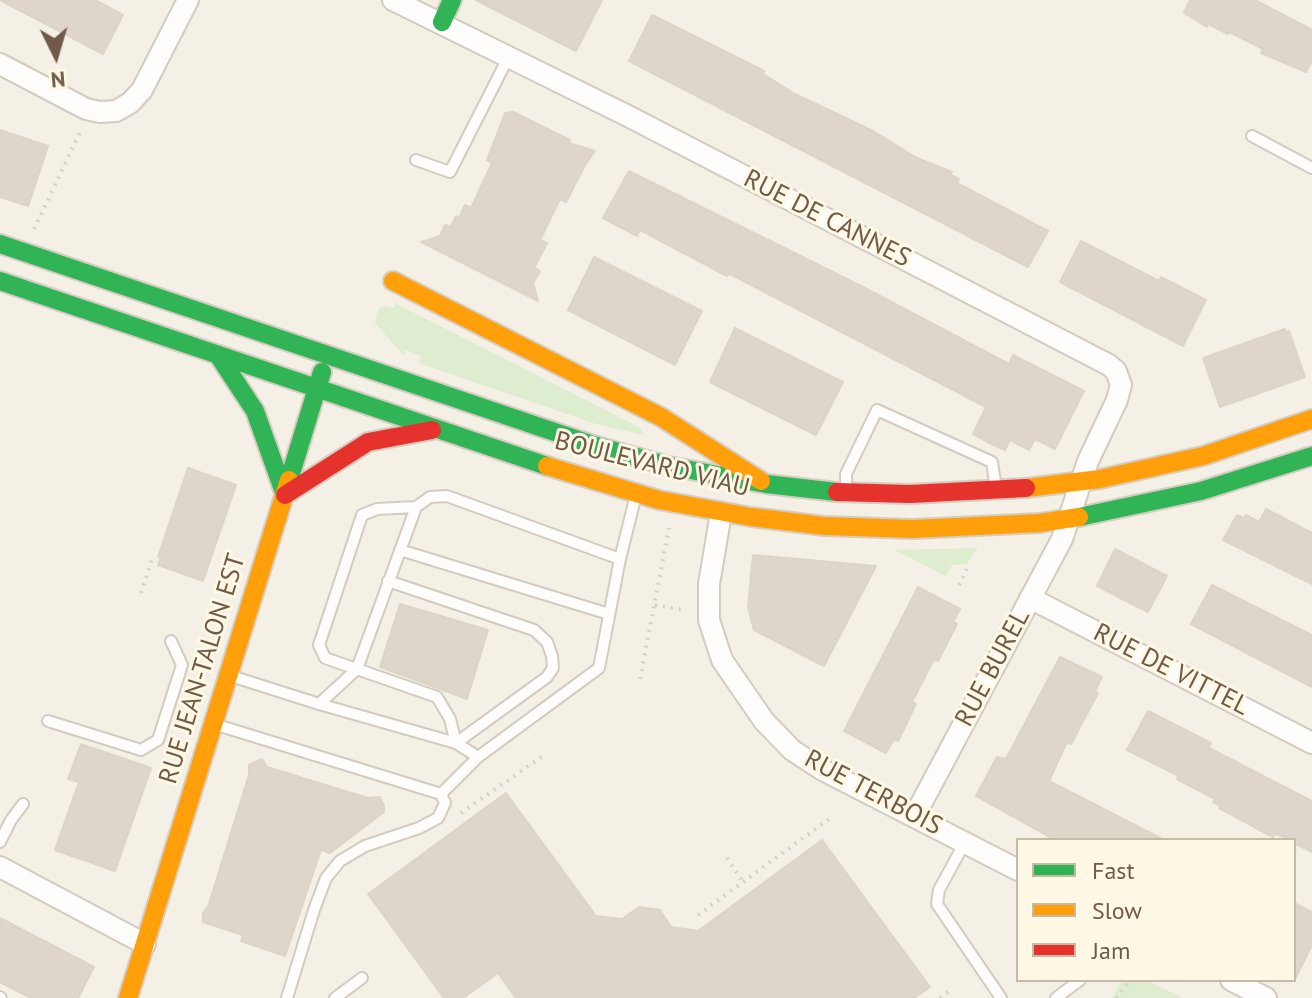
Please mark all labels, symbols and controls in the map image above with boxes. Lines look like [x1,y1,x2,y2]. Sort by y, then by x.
north arrow [16,16,96,96]
text: N [50,65,67,94]
street label: RUE DE CANNES [738,164,916,274]
street label: BOULEVARD VIAU [551,426,753,504]
street label: RUE JEAN-TALON EST [153,550,253,788]
street label: RUE BUREL [949,604,1037,732]
street label: RUE DE VITTEL [1088,617,1254,723]
street label: RUE TERBOIS [799,744,947,842]
legend [1016,838,1296,982]
text: Fast [1092,855,1135,886]
text: Slow [1092,895,1142,926]
text: Jam [1092,935,1130,966]

